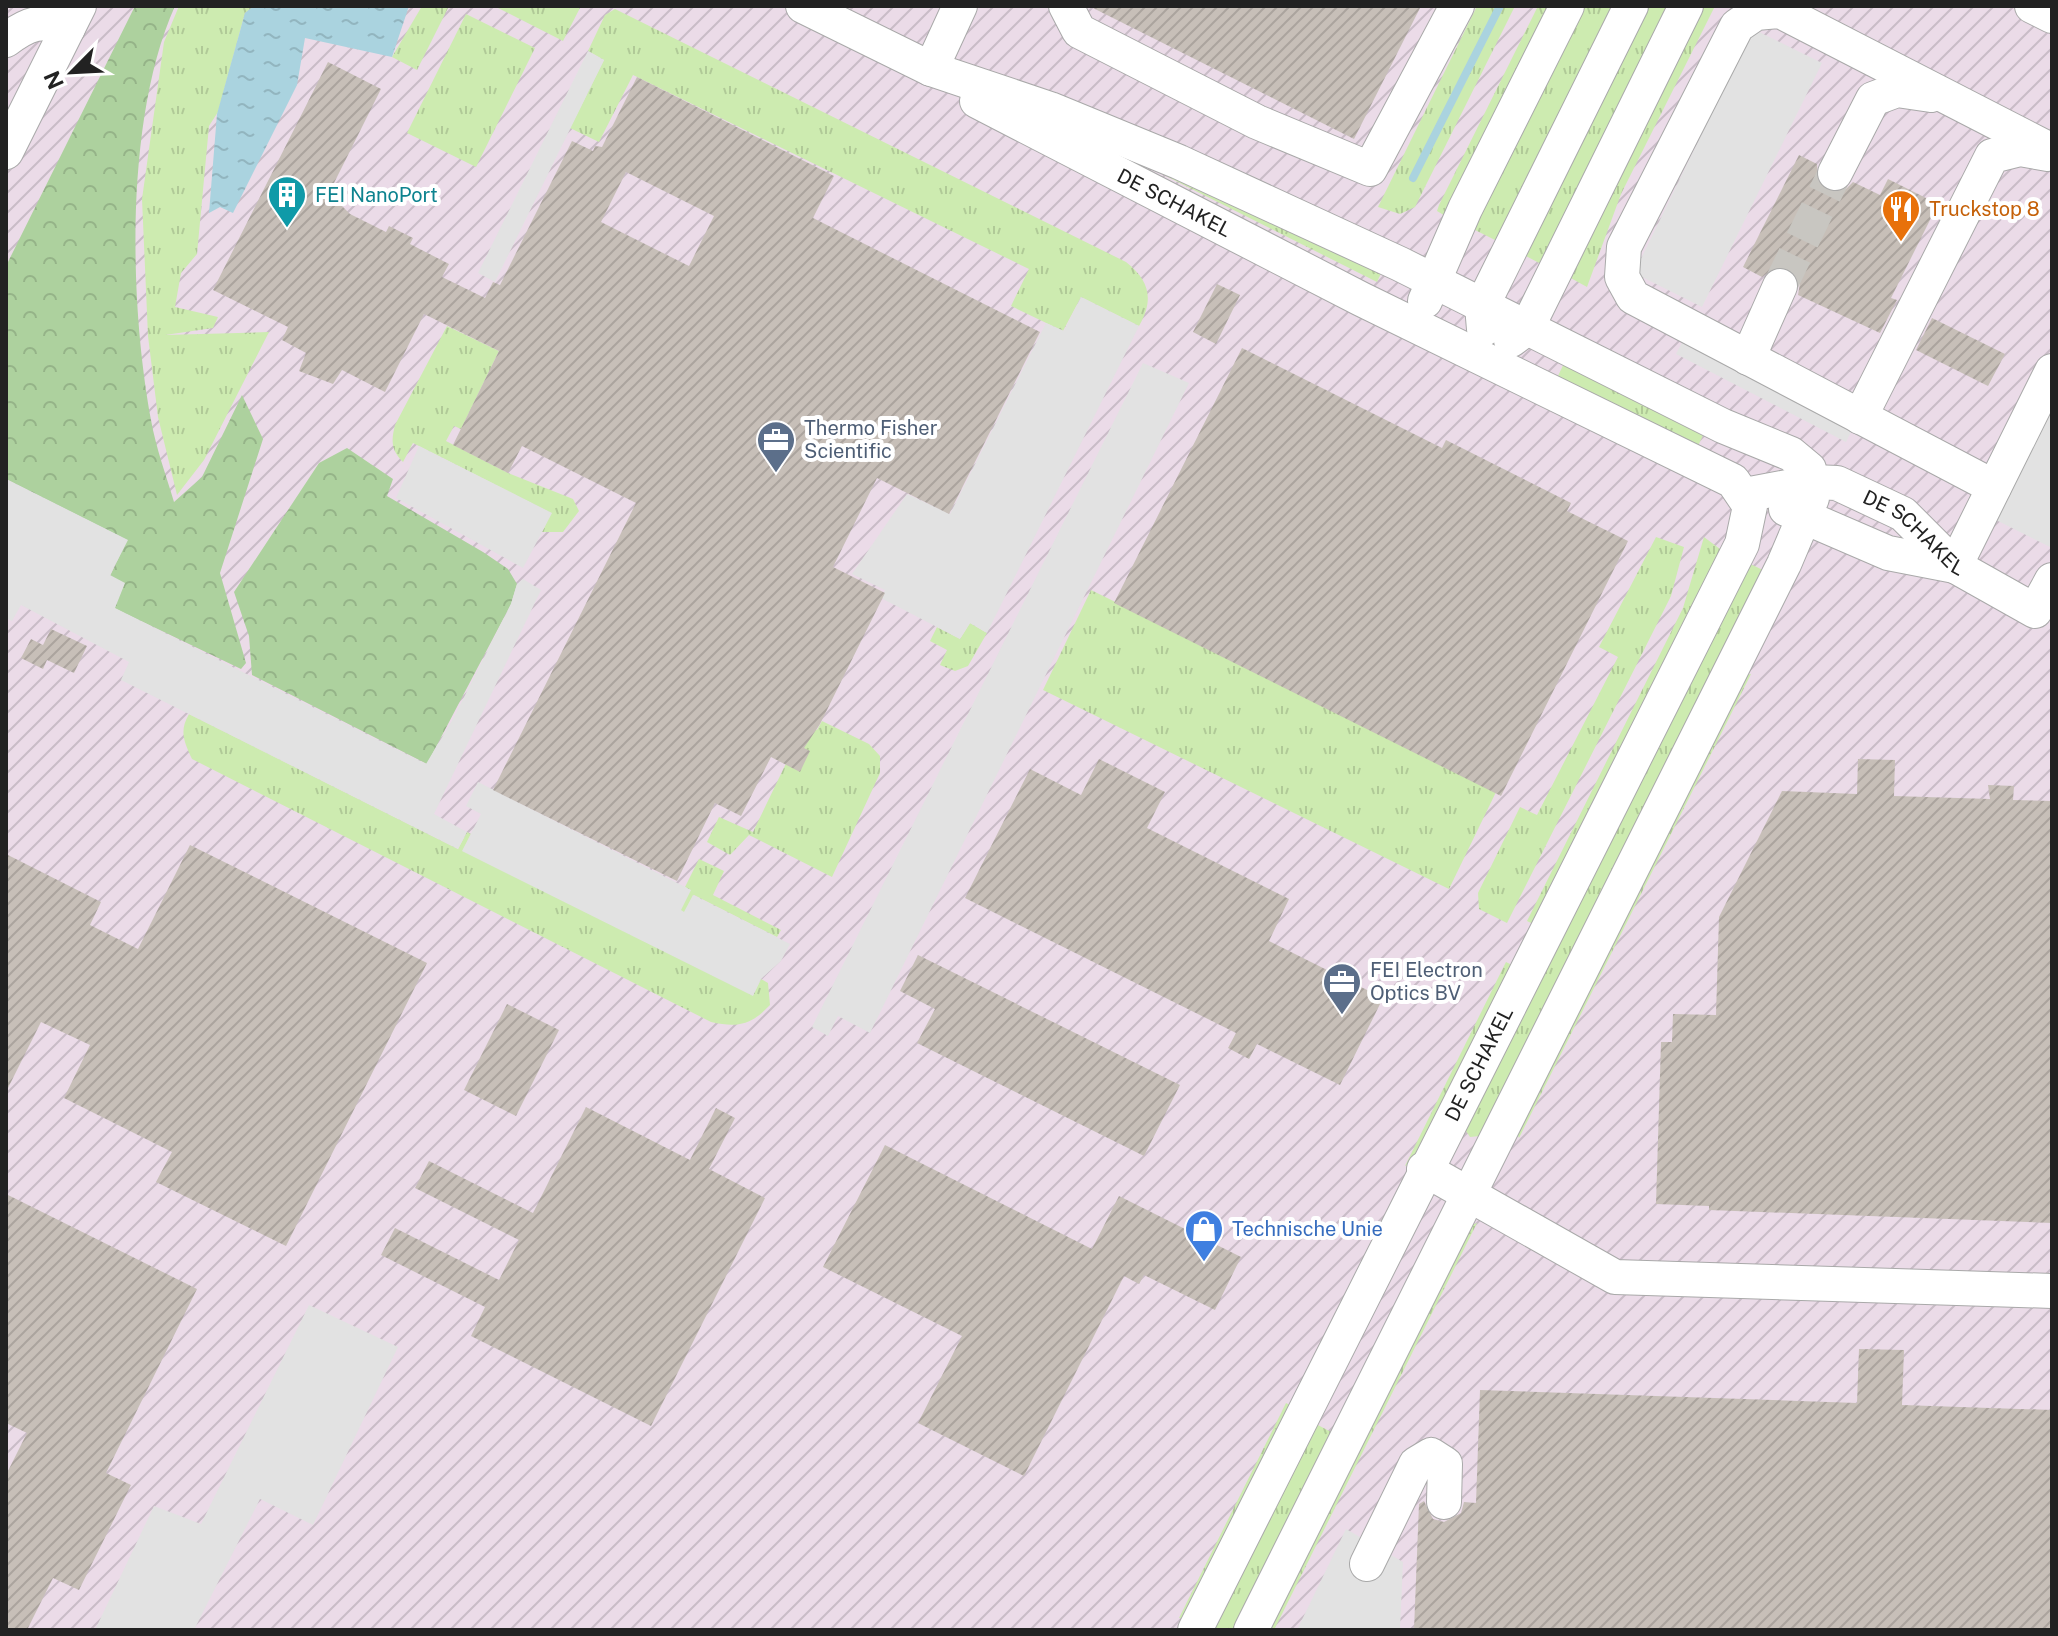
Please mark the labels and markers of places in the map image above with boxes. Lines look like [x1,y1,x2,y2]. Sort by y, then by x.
building icon: FEI NanoPort [266,174,308,229]
place label: FEI NanoPort [315,183,438,207]
restaurant icon: Truckstop 8 [1880,188,1922,243]
place label: Truckstop 8 [1929,197,2040,221]
place label: Thermo Fisher Scientific [804,416,938,463]
office icon: Thermo Fisher Scientific [755,419,797,474]
place label: FEI Electron Optics BV [1370,958,1483,1005]
office icon: FEI Electron Optics BV [1321,961,1363,1016]
shop icon: Technische Unie [1183,1208,1225,1263]
place label: Technische Unie [1232,1217,1383,1241]

